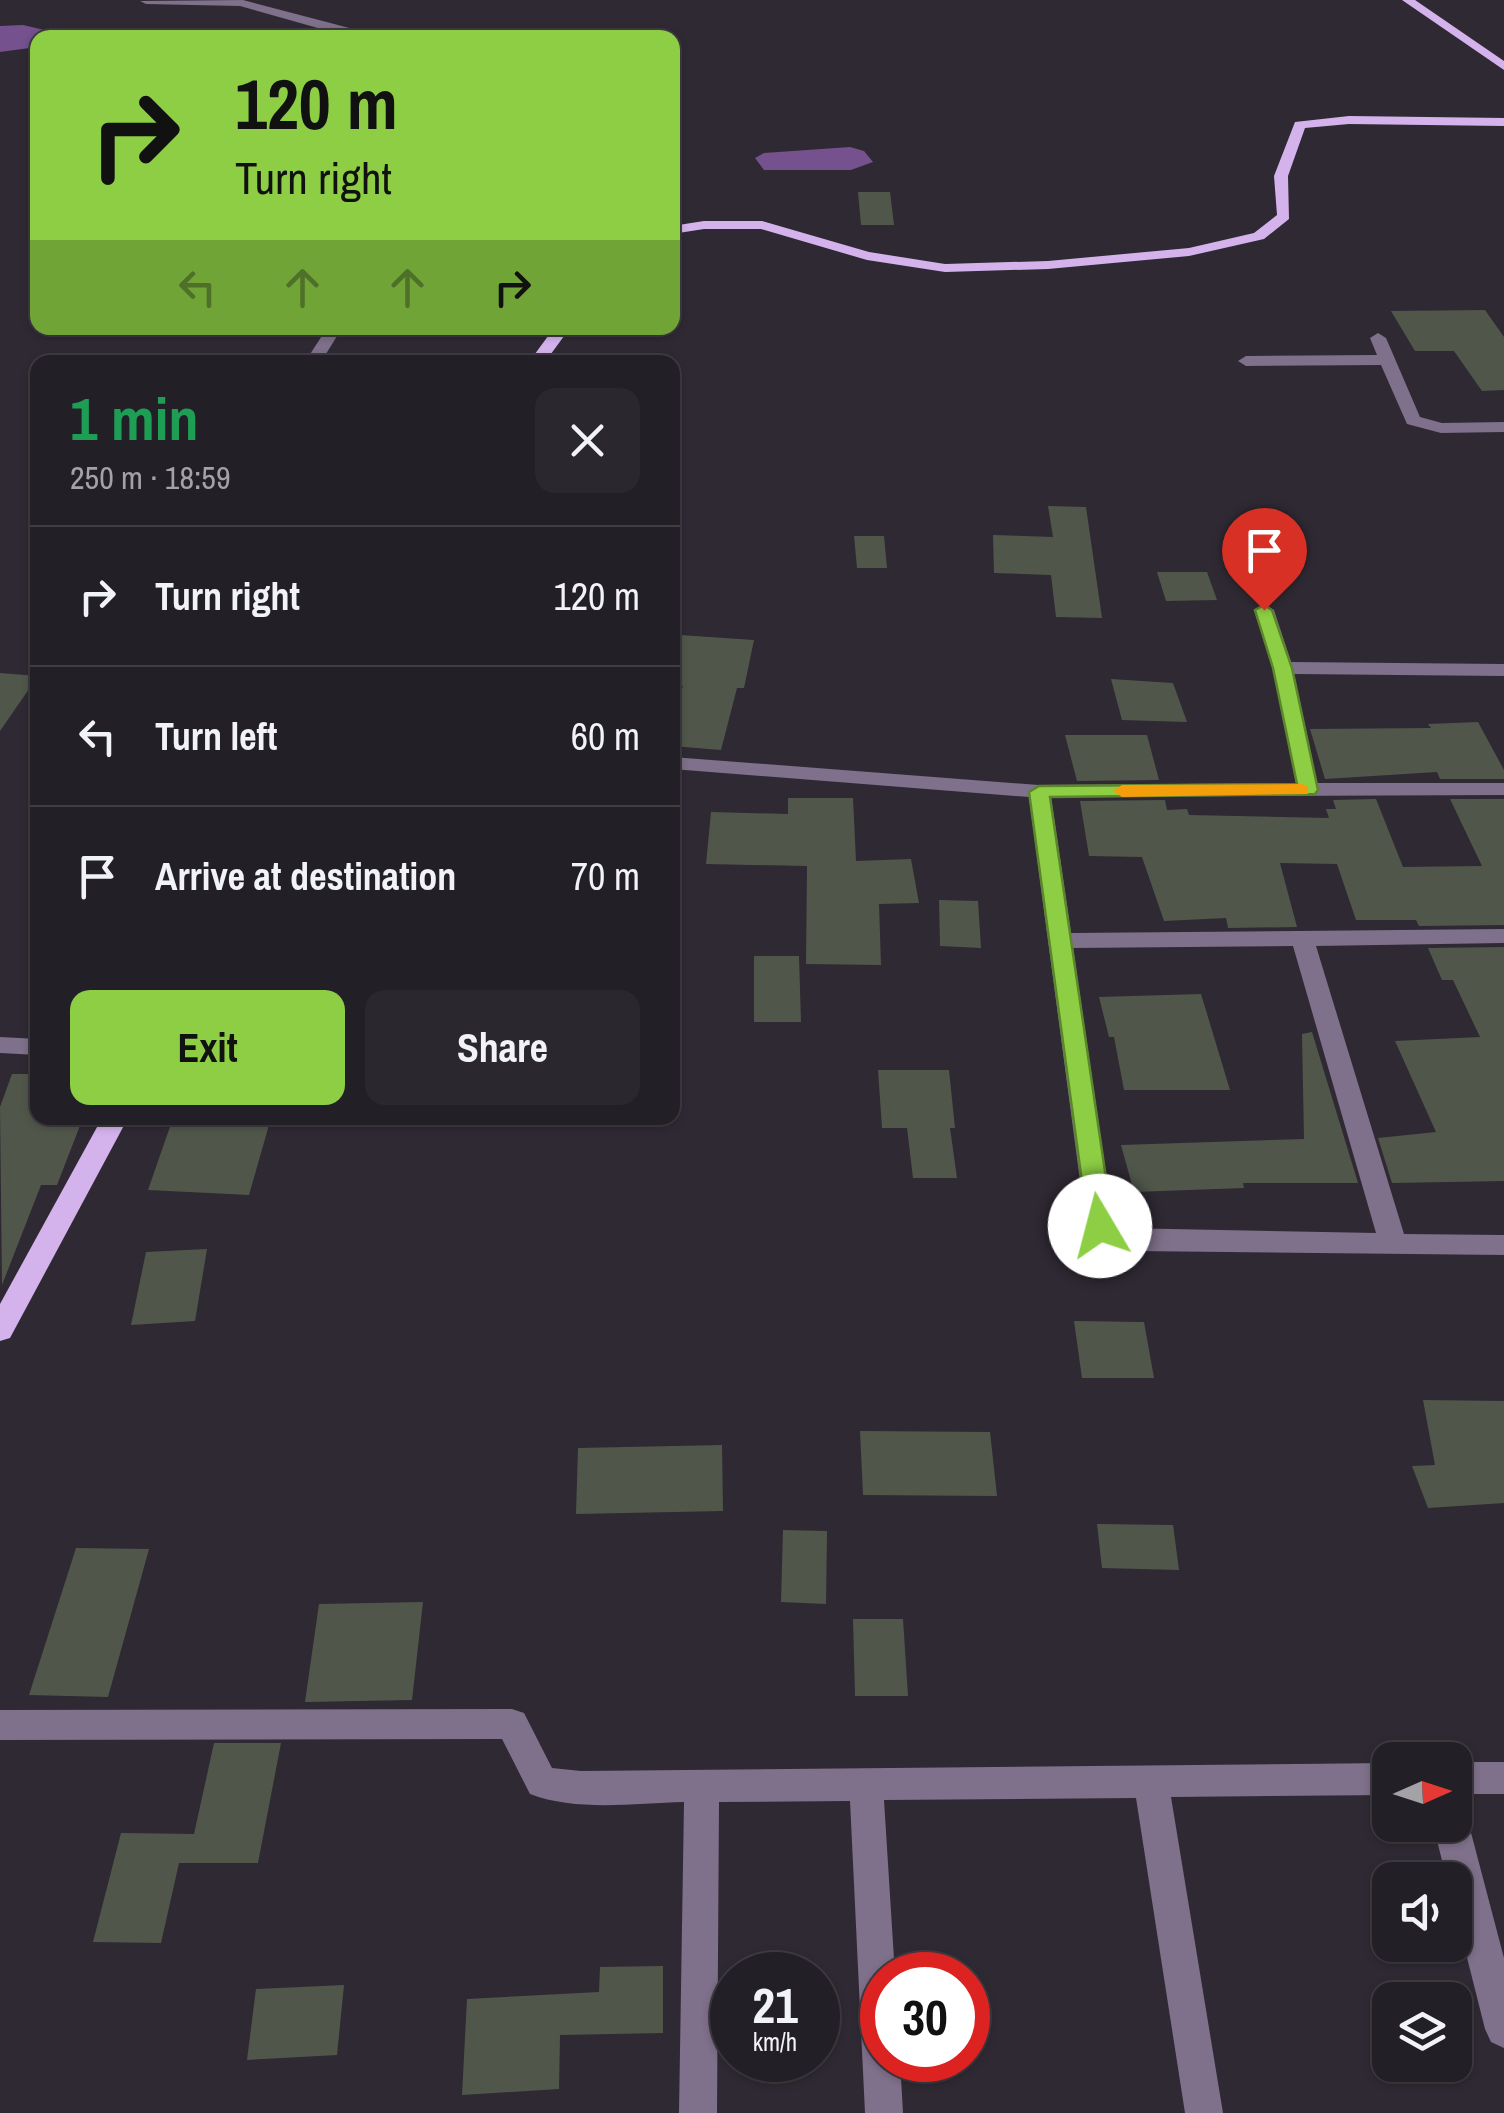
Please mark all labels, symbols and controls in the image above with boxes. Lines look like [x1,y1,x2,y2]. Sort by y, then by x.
text: 120 m [235,57,398,151]
icon: right [70,70,200,200]
text: Turn right [235,147,392,208]
icon: left [170,260,225,315]
icon: ahead [275,260,330,315]
icon: ahead [380,260,435,315]
icon: right [485,260,540,315]
text: 1 min [70,378,199,459]
button: close [535,388,640,493]
text: 250 m · 18:59 [70,456,230,499]
pin [1222,508,1307,611]
icon: arrive [1237,523,1292,578]
icon: right [70,569,125,624]
text: Turn right [155,571,300,622]
text: 120 m [553,571,640,622]
icon: left [70,709,125,764]
text: Turn left [155,711,277,762]
text: 60 m [571,711,640,762]
icon: arrive [70,849,125,904]
text: Arrive at destination [155,851,456,902]
text: 70 m [571,851,640,902]
button: Exit [70,990,345,1105]
button: Share [365,990,640,1105]
position arrow [1048,1174,1152,1278]
north arrow [1372,1742,1472,1842]
map controls [1372,1742,1472,2082]
button: sound [1372,1862,1472,1962]
speed limit sign: 30 [860,1952,990,2082]
text: 21 [752,1971,798,2039]
button: layers [1372,1982,1472,2082]
text: km/h [753,2025,797,2059]

